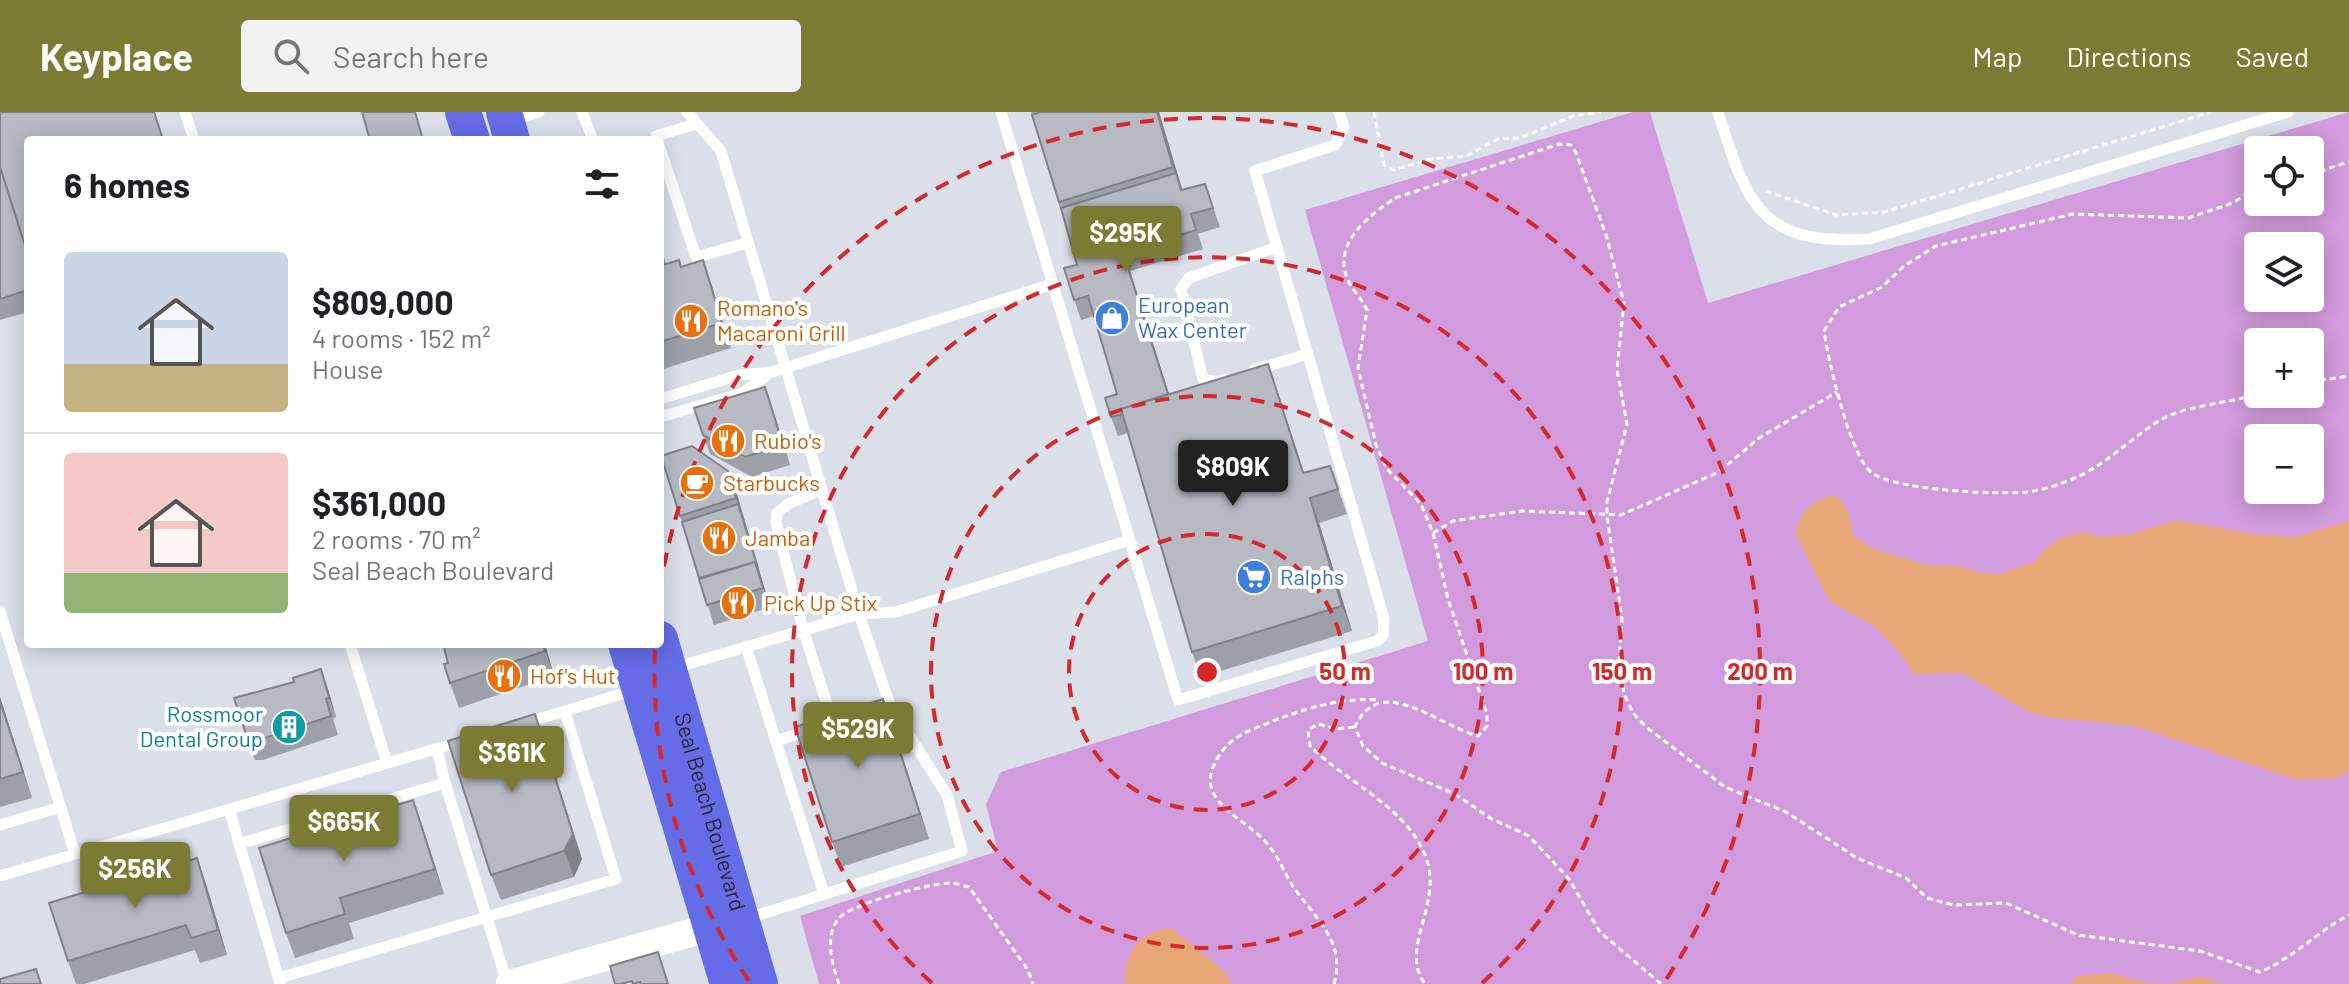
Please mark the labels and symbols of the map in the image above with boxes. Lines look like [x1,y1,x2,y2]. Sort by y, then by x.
pin: $295K [1070,206,1182,274]
place label: European Wax Center [1138,291,1247,342]
place label: Romano's Macaroni Grill [717,294,846,345]
shop icon: European Wax Center [1093,299,1131,337]
restaurant icon: Romano's Macaroni Grill [672,302,710,340]
restaurant icon: Rubio's [709,422,747,460]
place label: Rubio's [754,427,822,453]
pin: $809K [1177,440,1289,508]
cafe icon: Starbucks [678,464,716,502]
place label: Starbucks [723,469,820,495]
restaurant icon: Jamba [700,519,738,557]
place label: Jamba [745,524,810,550]
supermarket icon: Ralphs [1235,558,1273,596]
place label: Ralphs [1280,563,1344,589]
restaurant icon: Pick Up Stix [719,584,757,622]
place label: Pick Up Stix [764,589,877,615]
text: 50 m [1319,656,1371,685]
text: 100 m [1453,656,1513,685]
text: 150 m [1592,656,1652,685]
text: 200 m [1727,656,1793,685]
restaurant icon: Hof's Hut [485,657,523,695]
centre of rings [1193,658,1221,686]
place label: Hof's Hut [530,662,616,688]
place label: Rossmoor Dental Group [140,700,263,751]
pin: $529K [802,702,914,770]
building icon: Rossmoor Dental Group [270,708,308,746]
street label: Seal Beach Boulevard [670,709,752,914]
pin: $361K [456,726,568,794]
pin: $665K [288,795,400,863]
pin: $256K [79,842,191,910]

